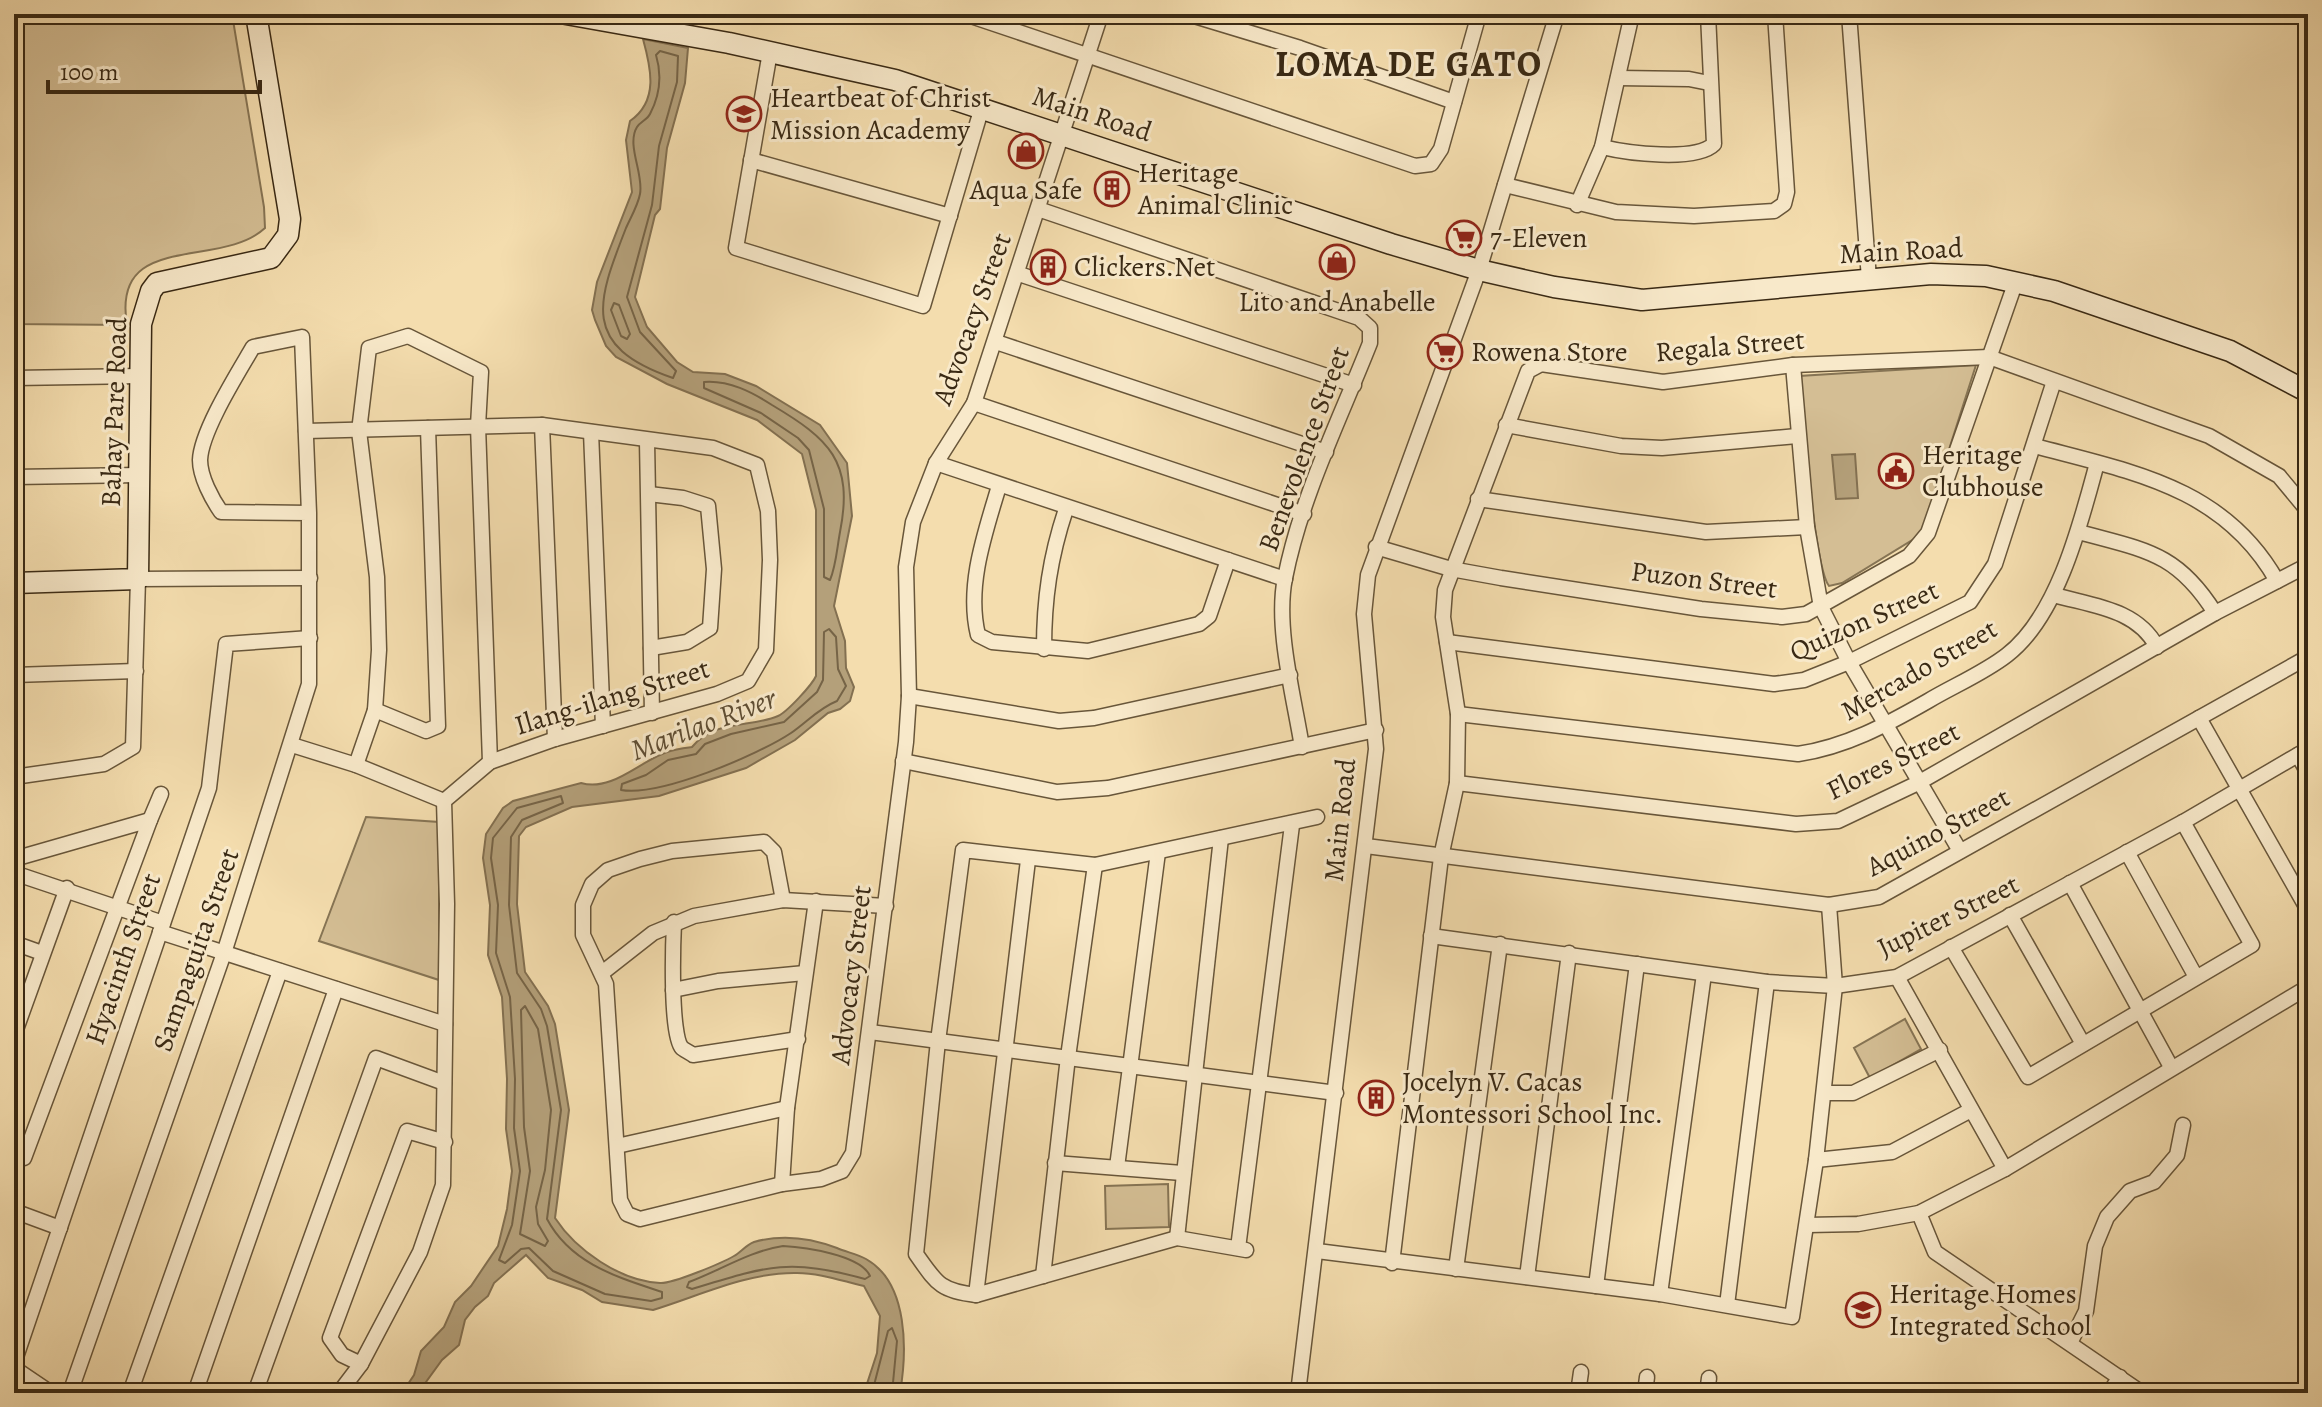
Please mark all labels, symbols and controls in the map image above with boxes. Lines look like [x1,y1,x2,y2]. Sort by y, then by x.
district label: LOMA DE GATO [1275,39,1543,88]
scale bar [48,44,260,94]
text: 100 m [60,56,119,88]
street label: Main Road [1027,77,1158,151]
place label: Heartbeat of Christ Mission Academy [770,79,991,149]
school or university icon: Heartbeat of Christ Mission Academy [725,95,763,133]
shop icon: Aqua Safe [1007,132,1045,170]
place label: Heritage Animal Clinic [1137,154,1293,224]
building icon: Heritage Animal Clinic [1093,170,1131,208]
place label: Aqua Safe [969,171,1082,209]
supermarket icon: 7-Eleven [1445,219,1483,257]
place label: 7-Eleven [1490,219,1587,257]
street label: Advocacy Street [923,228,1021,411]
street label: Main Road [1838,229,1965,273]
shop icon: Lito and Anabelle [1318,243,1356,281]
building icon: Clickers.Net [1029,248,1067,286]
place label: Clickers.Net [1074,248,1215,286]
place label: Lito and Anabelle [1239,283,1435,321]
street label: Bahay Pare Road [92,315,136,508]
street label: Regala Street [1654,321,1806,371]
supermarket icon: Rowena Store [1426,333,1464,371]
place label: Rowena Store [1471,333,1628,371]
street label: Benevolence Street [1249,341,1359,557]
place label: Heritage Clubhouse [1922,436,2044,506]
public building icon: Heritage Clubhouse [1877,452,1915,490]
street label: Puzon Street [1629,552,1779,608]
street label: Quizon Street [1784,571,1944,671]
street label: Mercado Street [1834,610,2004,730]
street label: Ilang-ilang Street [510,649,714,745]
water label: Marilao River [624,677,783,770]
street label: Flores Street [1820,712,1966,810]
street label: Main Road [1315,756,1365,883]
street label: Aquino Street [1859,778,2016,886]
street label: Sampaguita Street [143,843,249,1057]
street label: Jupiter Street [1871,865,2025,967]
street label: Hyacinth Street [76,868,170,1050]
street label: Advocacy Street [821,883,881,1068]
place label: Jocelyn V. Cacas Montessori School Inc. [1402,1063,1663,1133]
building icon: Jocelyn V. Cacas Montessori School Inc. [1357,1079,1395,1117]
place label: Heritage Homes Integrated School [1889,1275,2092,1345]
school or university icon: Heritage Homes Integrated School [1844,1291,1882,1329]

